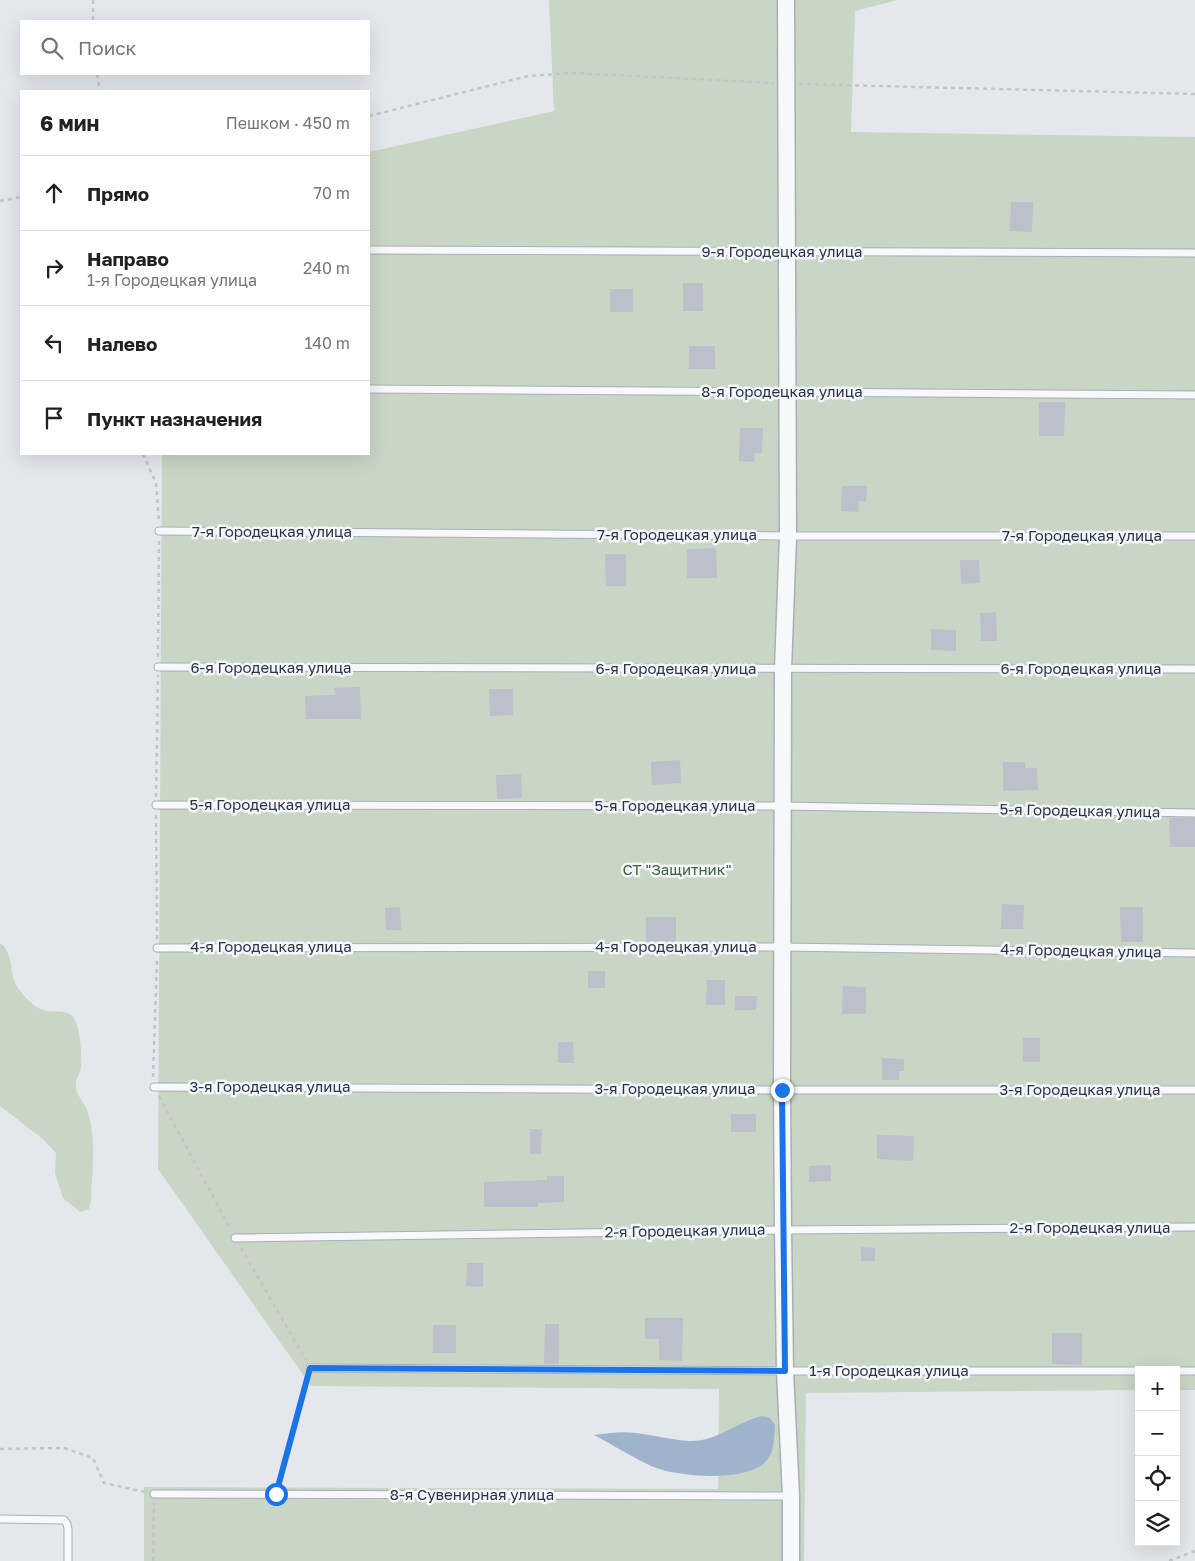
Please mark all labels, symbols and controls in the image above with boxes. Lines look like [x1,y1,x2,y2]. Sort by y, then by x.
search box [20,20,370,75]
icon: search [38,34,66,62]
text: Поиск [78,36,137,59]
text: 6 мин [40,110,99,136]
text: Пешком · 450 m [226,113,350,133]
icon: ahead [40,179,68,207]
text: Прямо [87,182,149,205]
text: 70 m [313,183,350,203]
street label: 9-я Городецкая улица [701,242,863,260]
text: Направо [87,247,169,270]
icon: right [40,254,68,282]
text: 240 m [303,258,350,278]
text: 1-я Городецкая улица [87,270,257,290]
icon: left [40,329,68,357]
text: Налево [87,332,157,355]
text: 140 m [304,333,350,353]
street label: 8-я Городецкая улица [701,382,863,400]
icon: arrive [40,404,68,432]
text: Пункт назначения [87,407,262,430]
street label: 7-я Городецкая улица [192,522,352,540]
street label: 7-я Городецкая улица [597,525,757,543]
street label: 7-я Городецкая улица [1002,526,1162,544]
street label: 6-я Городецкая улица [190,658,352,676]
street label: 6-я Городецкая улица [595,659,757,677]
street label: 6-я Городецкая улица [1000,659,1162,677]
street label: 5-я Городецкая улица [190,795,350,813]
street label: 5-я Городецкая улица [595,796,755,814]
street label: 5-я Городецкая улица [999,800,1161,820]
park label: СТ "Защитник" [622,860,732,878]
street label: 4-я Городецкая улица [190,937,352,955]
street label: 4-я Городецкая улица [595,937,757,955]
street label: 4-я Городецкая улица [1000,940,1162,960]
street label: 3-я Городецкая улица [190,1077,350,1095]
street label: 3-я Городецкая улица [595,1079,755,1097]
route end [771,1079,794,1102]
street label: 3-я Городецкая улица [1000,1080,1160,1098]
street label: 2-я Городецкая улица [1010,1218,1170,1236]
street label: 2-я Городецкая улица [604,1220,766,1240]
street label: 1-я Городецкая улица [809,1361,969,1379]
map controls [1135,1366,1180,1546]
button: + [1135,1366,1180,1411]
button: − [1135,1411,1180,1456]
button: locate [1135,1456,1180,1501]
route start [265,1483,288,1506]
street label: 8-я Сувенирная улица [390,1485,554,1503]
button: layers [1135,1501,1180,1546]

